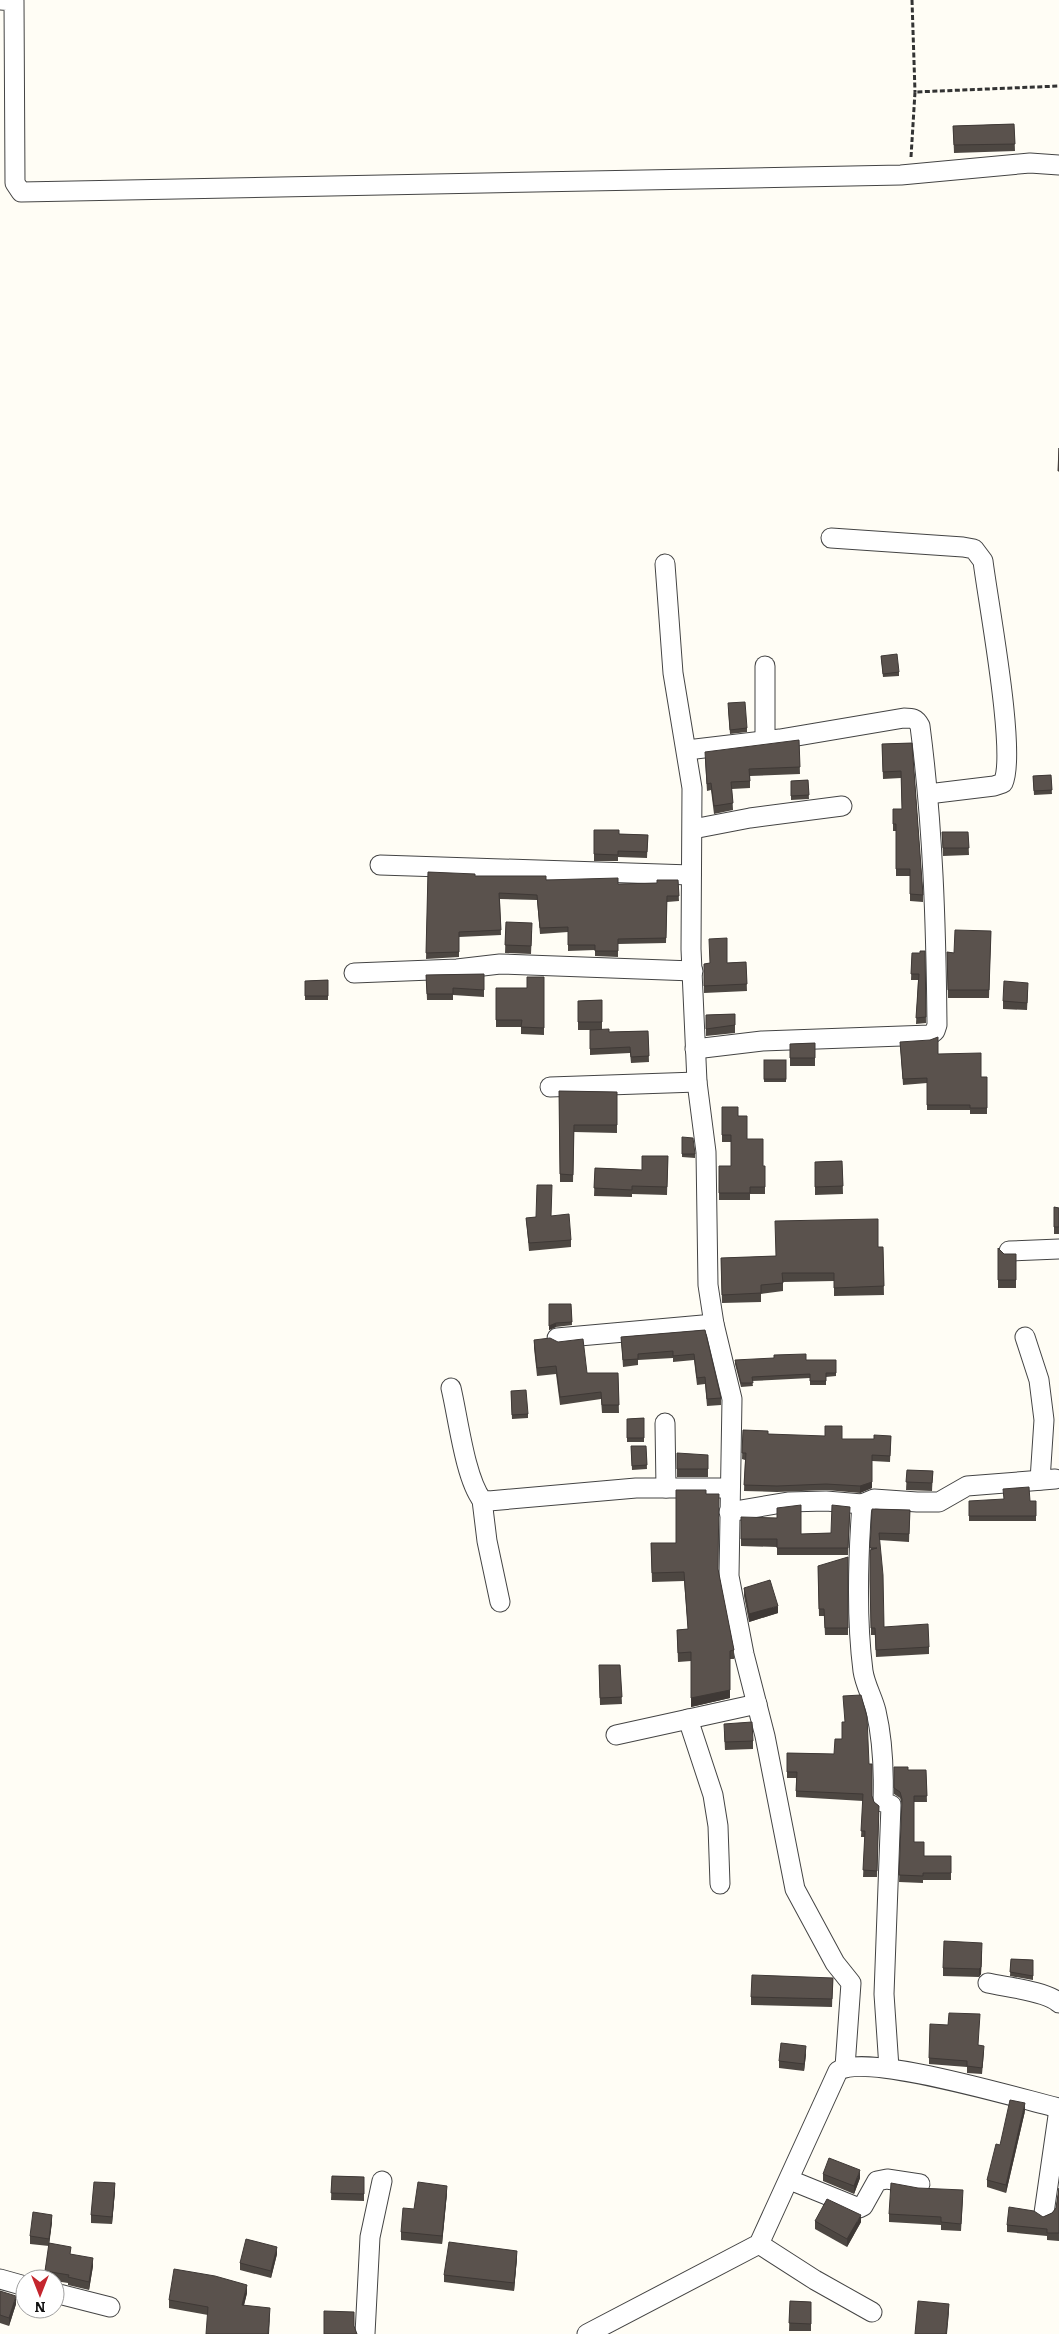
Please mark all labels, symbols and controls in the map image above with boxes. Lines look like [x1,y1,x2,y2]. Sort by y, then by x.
north arrow [15,2269,65,2319]
text: N [34,2298,45,2315]

